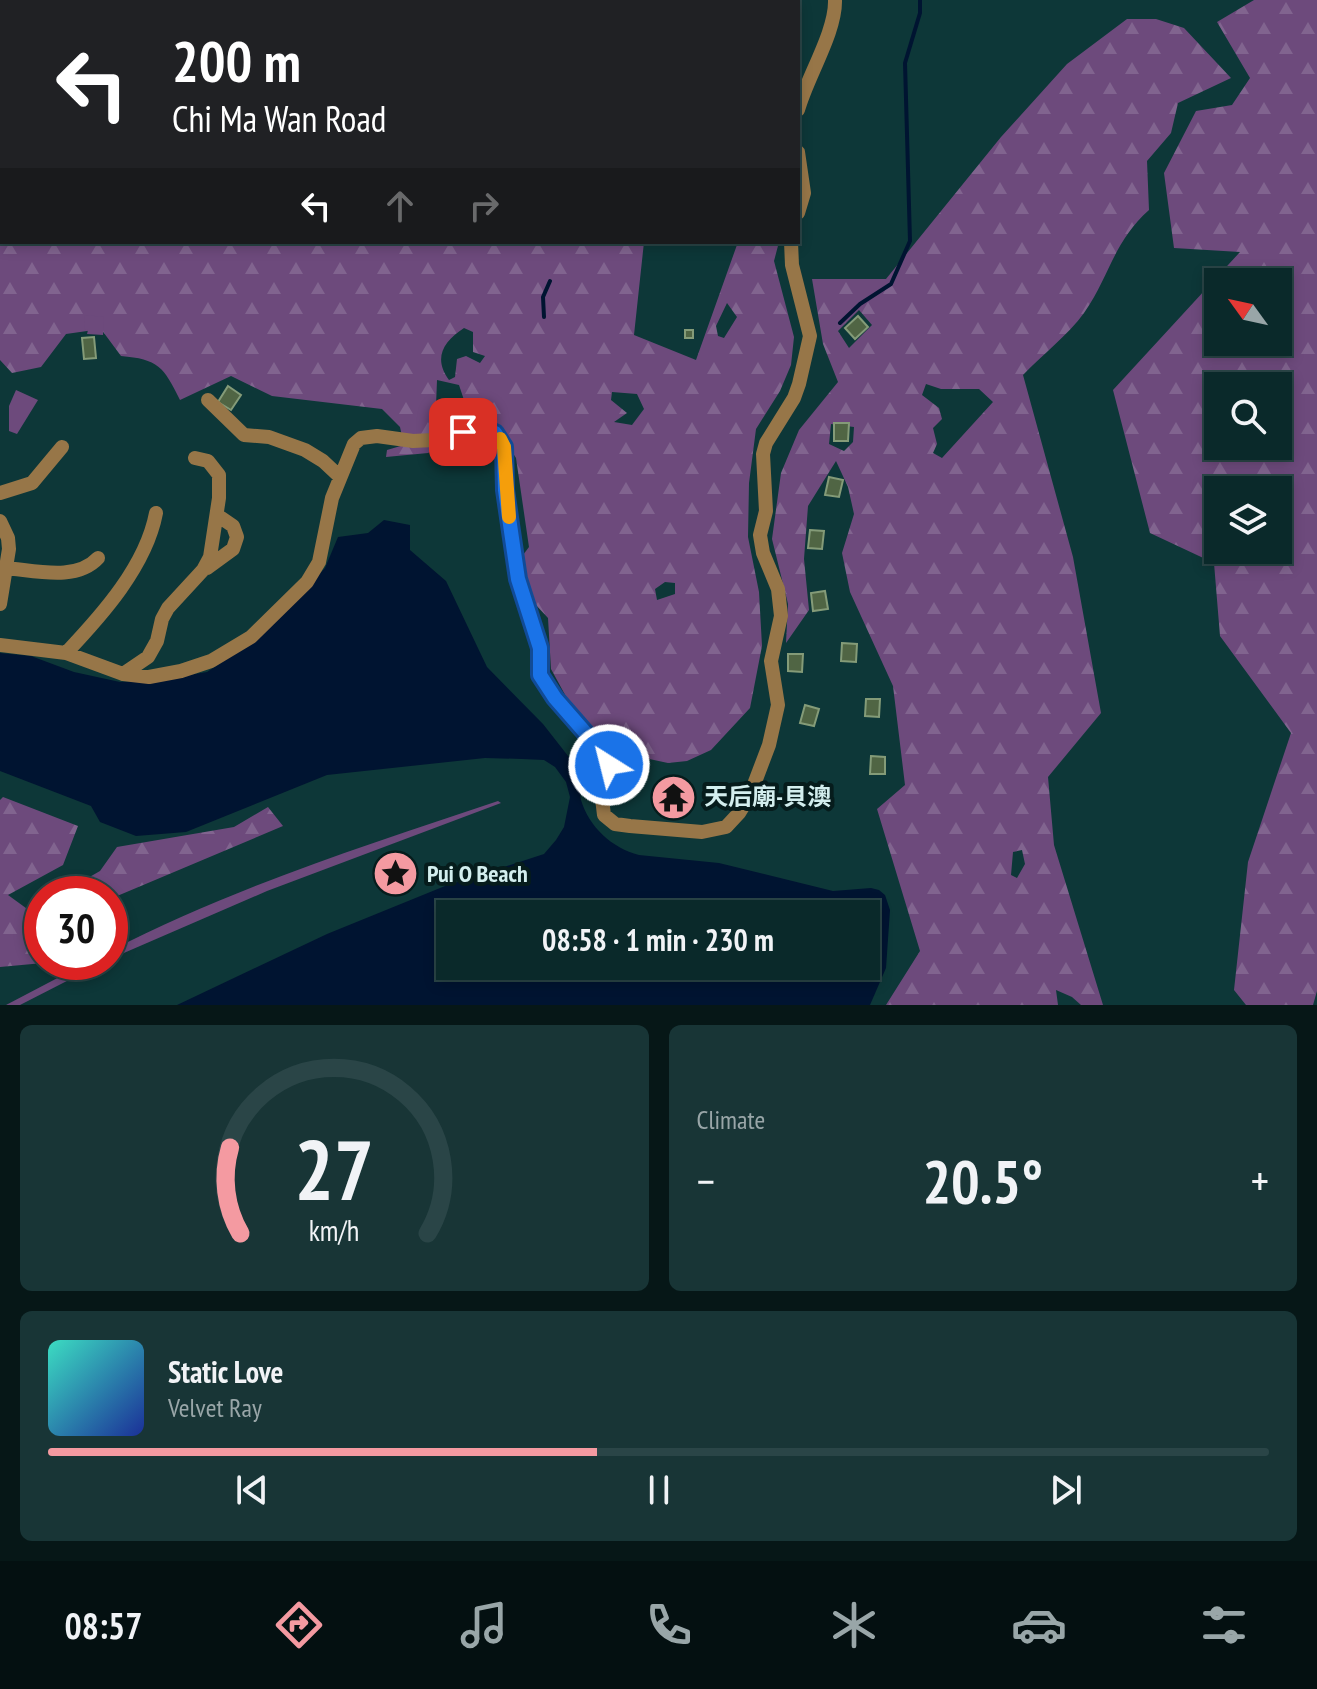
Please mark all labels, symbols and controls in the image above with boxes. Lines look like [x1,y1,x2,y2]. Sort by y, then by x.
text: 200 m [172,25,301,97]
icon: left [40,32,144,136]
text: Chi Ma Wan Road [172,95,386,142]
icon: left [294,184,338,228]
icon: ahead [378,184,422,228]
icon: right [462,184,506,228]
north arrow [1204,268,1292,356]
map controls [1204,268,1292,564]
button: search [1204,372,1292,460]
pin [429,398,497,466]
icon: arrive [441,410,485,454]
button: layers [1204,476,1292,564]
position arrow [567,723,651,807]
temple icon: 天后廟-貝澳 [649,773,697,821]
place label: 天后廟-貝澳 [704,781,831,812]
place icon: Pui O Beach [372,850,420,898]
place label: Pui O Beach [427,858,528,889]
speed limit sign: 30 [24,876,128,980]
text: 08:58 · 1 min · 230 m [542,920,774,959]
text: Climate [697,1103,765,1136]
text: 27 [294,1115,374,1223]
text: 20.5° [922,1142,1043,1220]
text: − [697,1152,715,1209]
text: + [1251,1152,1269,1209]
text: km/h [309,1212,360,1249]
text: Static Love [168,1352,283,1391]
text: Velvet Ray [168,1391,262,1424]
icon: previous [230,1468,274,1512]
icon: pause [637,1468,681,1512]
icon: next [1044,1468,1088,1512]
icon: directions [271,1597,327,1653]
icon: music [456,1597,512,1653]
icon: phone [641,1597,697,1653]
icon: climate [826,1597,882,1653]
icon: car [1011,1597,1067,1653]
icon: filters [1196,1597,1252,1653]
text: 08:57 [65,1602,142,1649]

